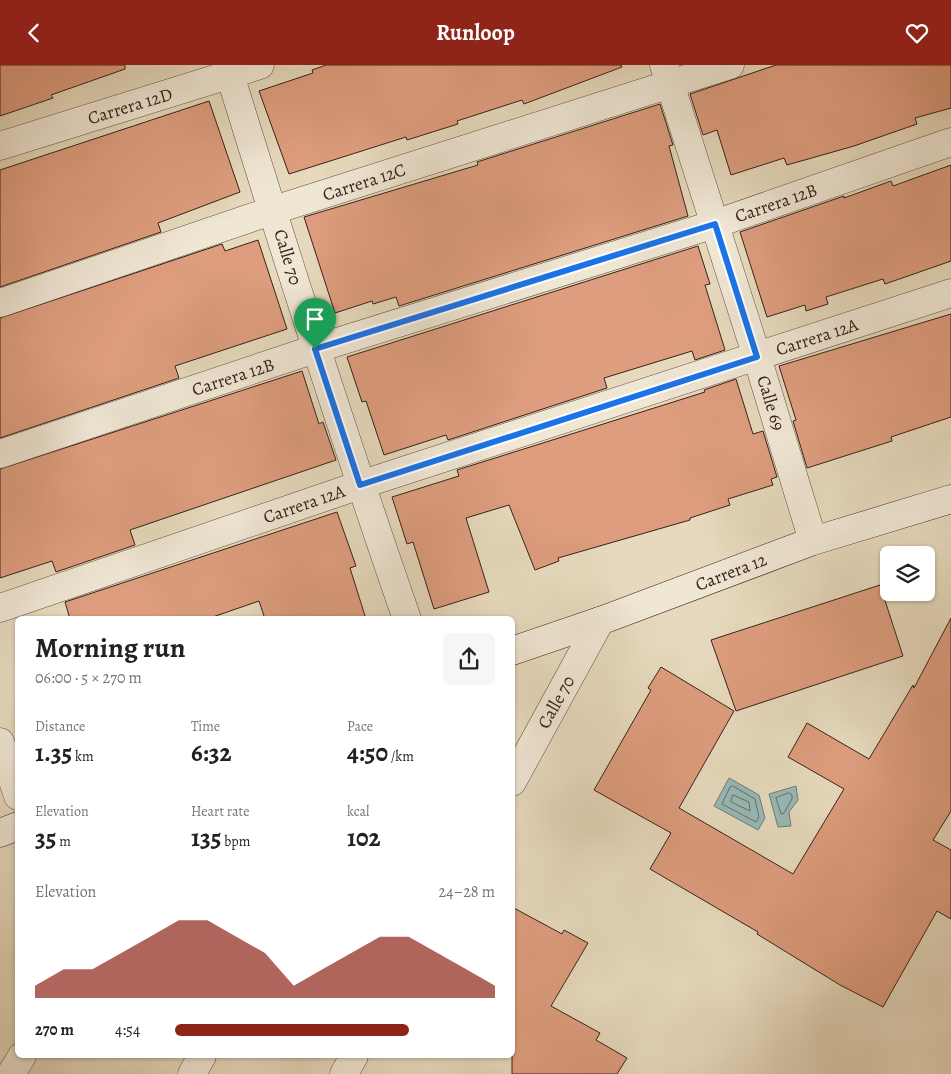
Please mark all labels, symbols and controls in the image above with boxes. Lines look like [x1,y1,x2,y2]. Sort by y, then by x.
text: Runloop [436,18,515,48]
icon: back [20,19,48,47]
icon: heart [903,19,931,47]
street label: Carrera 12D [85,82,175,130]
street label: Carrera 12C [319,157,409,207]
street label: Carrera 12B [732,178,820,228]
street label: Calle 70 [268,226,308,288]
pin [294,298,336,349]
icon: arrive [301,305,329,333]
street label: Carrera 12A [773,312,862,362]
street label: Carrera 12B [189,352,277,402]
street label: Calle 69 [751,372,791,434]
street label: Carrera 12A [260,479,349,529]
map controls [880,546,935,601]
button: layers [880,546,935,601]
street label: Carrera 12 [692,547,771,597]
text: Morning run [35,629,185,667]
button: share [443,633,495,685]
text: 06:00 · 5 × 270 m [35,667,142,689]
street label: Calle 70 [532,671,580,733]
text: Distance [35,717,85,736]
text: Time [191,717,220,736]
text: Pace [347,717,373,736]
text: 1.35 [35,736,72,770]
text: 6:32 [191,736,231,770]
text: 4:50 [347,736,388,770]
text: km [72,747,94,766]
text: /km [388,747,414,766]
text: Elevation [35,802,89,821]
text: Heart rate [191,802,249,821]
text: kcal [347,802,369,821]
text: 35 [35,821,56,855]
text: 135 [191,821,221,855]
text: 102 [347,821,381,855]
text: m [56,832,71,851]
text: bpm [221,832,250,851]
text: Elevation [35,881,96,903]
text: 24–28 m [439,881,495,903]
text: 270 m [35,1019,74,1041]
text: 4:54 [115,1019,140,1041]

